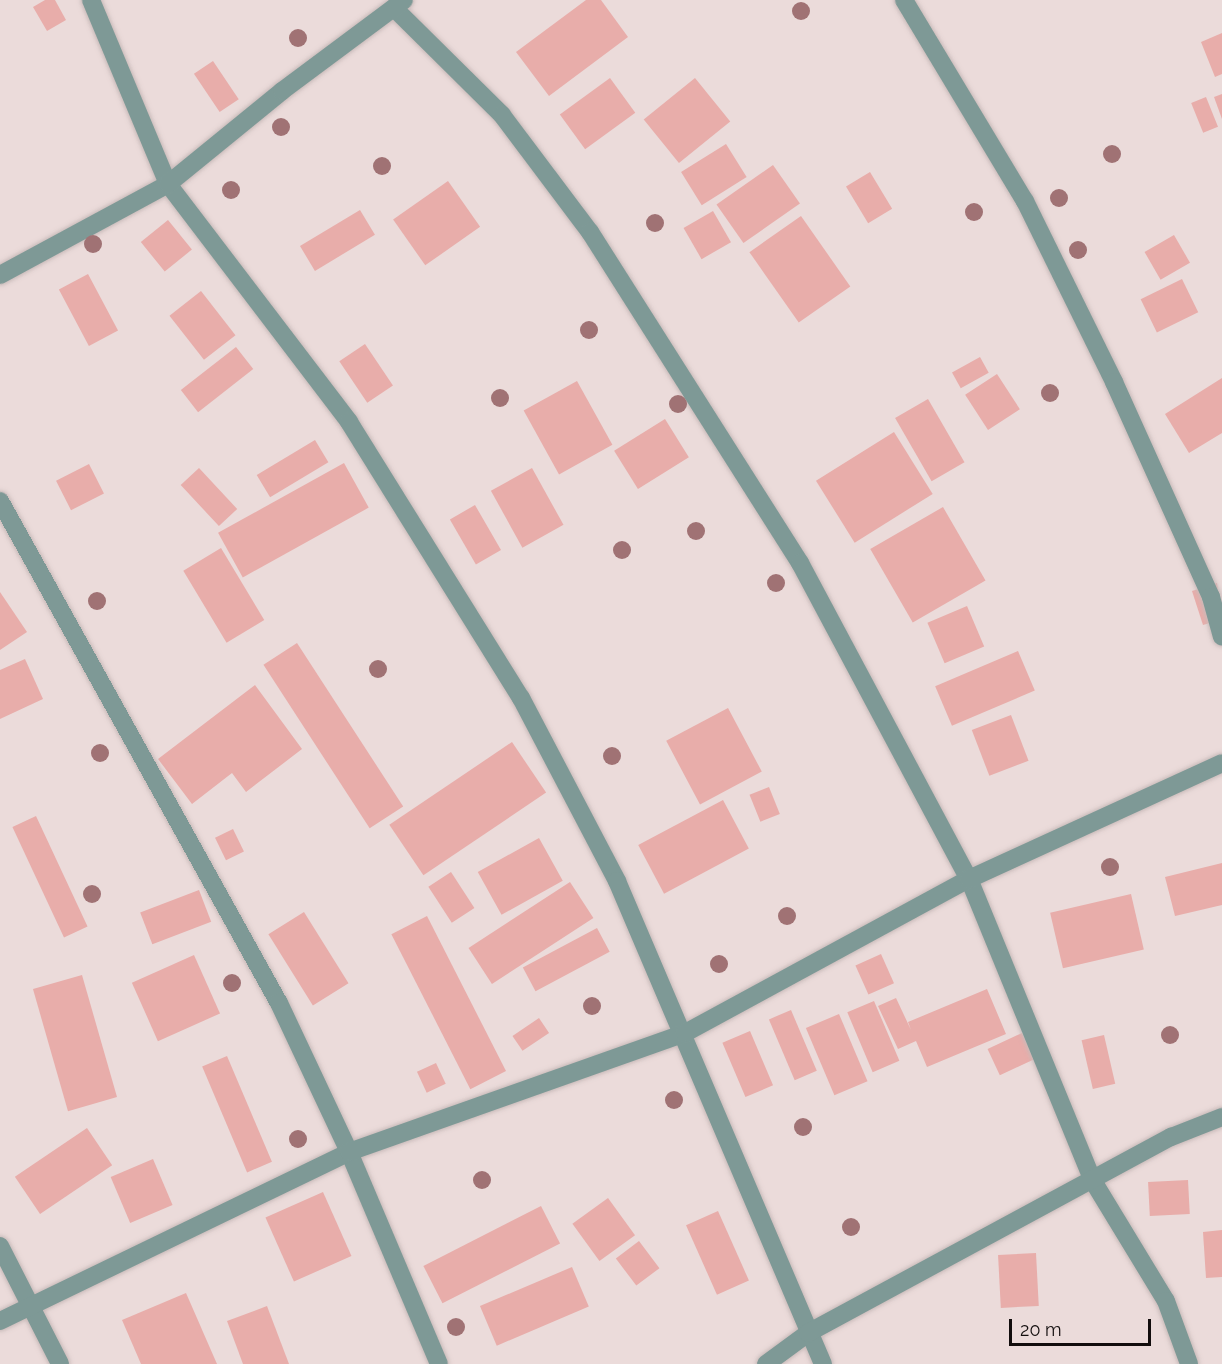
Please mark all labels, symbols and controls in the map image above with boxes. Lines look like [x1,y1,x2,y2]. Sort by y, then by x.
scale bar [1012,1307,1154,1345]
text: 20 m [1020,1319,1062,1340]

